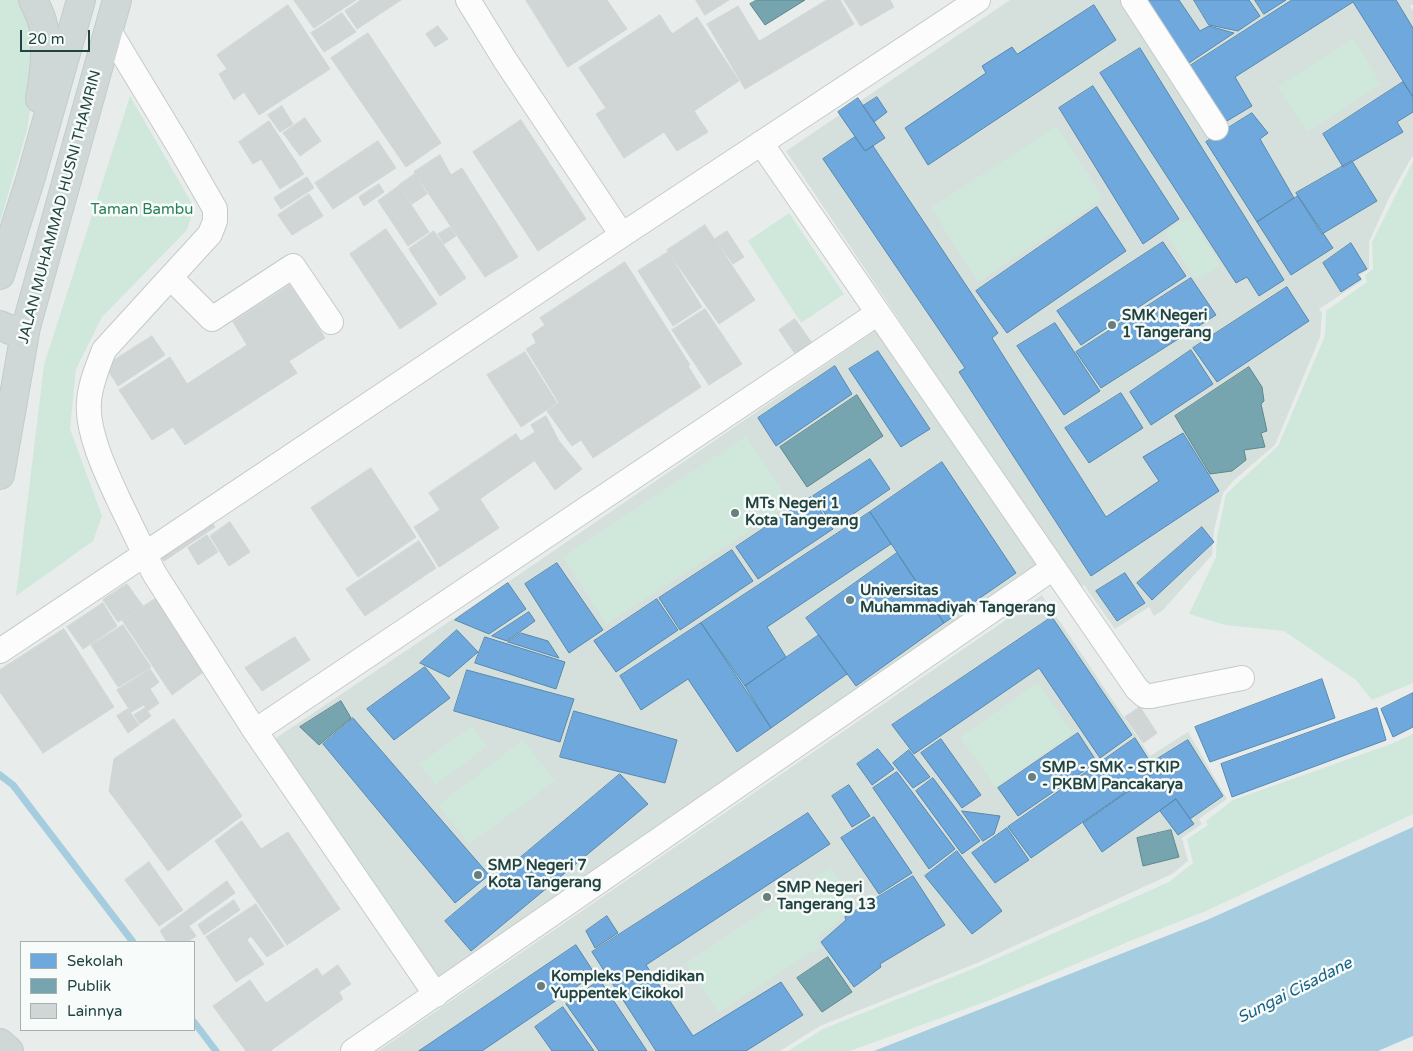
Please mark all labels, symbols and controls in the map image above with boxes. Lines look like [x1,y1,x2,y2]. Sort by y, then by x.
scale bar [22,20,92,52]
text: 20 m [28,30,65,48]
street label: JALAN MUHAMMAD HUSNI THAMRIN [15,68,105,346]
park label: Taman Bambu [91,201,193,219]
place label: SMK Negeri 1 Tangerang [1122,307,1212,342]
marker: SMK Negeri 1 Tangerang [1106,319,1118,331]
place label: MTs Negeri 1 Kota Tangerang [745,495,858,530]
marker: MTs Negeri 1 Kota Tangerang [729,507,741,519]
place label: Universitas Muhammadiyah Tangerang [860,582,1056,617]
marker: Universitas Muhammadiyah Tangerang [844,594,856,606]
place label: SMP - SMK - STKIP - PKBM Pancakarya [1042,759,1183,794]
marker: SMP - SMK - STKIP - PKBM Pancakarya [1026,771,1038,783]
place label: SMP Negeri 7 Kota Tangerang [488,857,601,892]
marker: SMP Negeri 7 Kota Tangerang [472,869,484,881]
place label: SMP Negeri Tangerang 13 [777,879,876,914]
marker: SMP Negeri Tangerang 13 [761,891,773,903]
legend [20,941,195,1031]
text: Sekolah [67,952,123,970]
water label: Sungai Cisadane [1234,954,1356,1028]
place label: Kompleks Pendidikan Yuppentek Cikokol [551,968,704,1003]
text: Publik [67,977,111,995]
marker: Kompleks Pendidikan Yuppentek Cikokol [535,980,547,992]
text: Lainnya [67,1002,122,1020]

